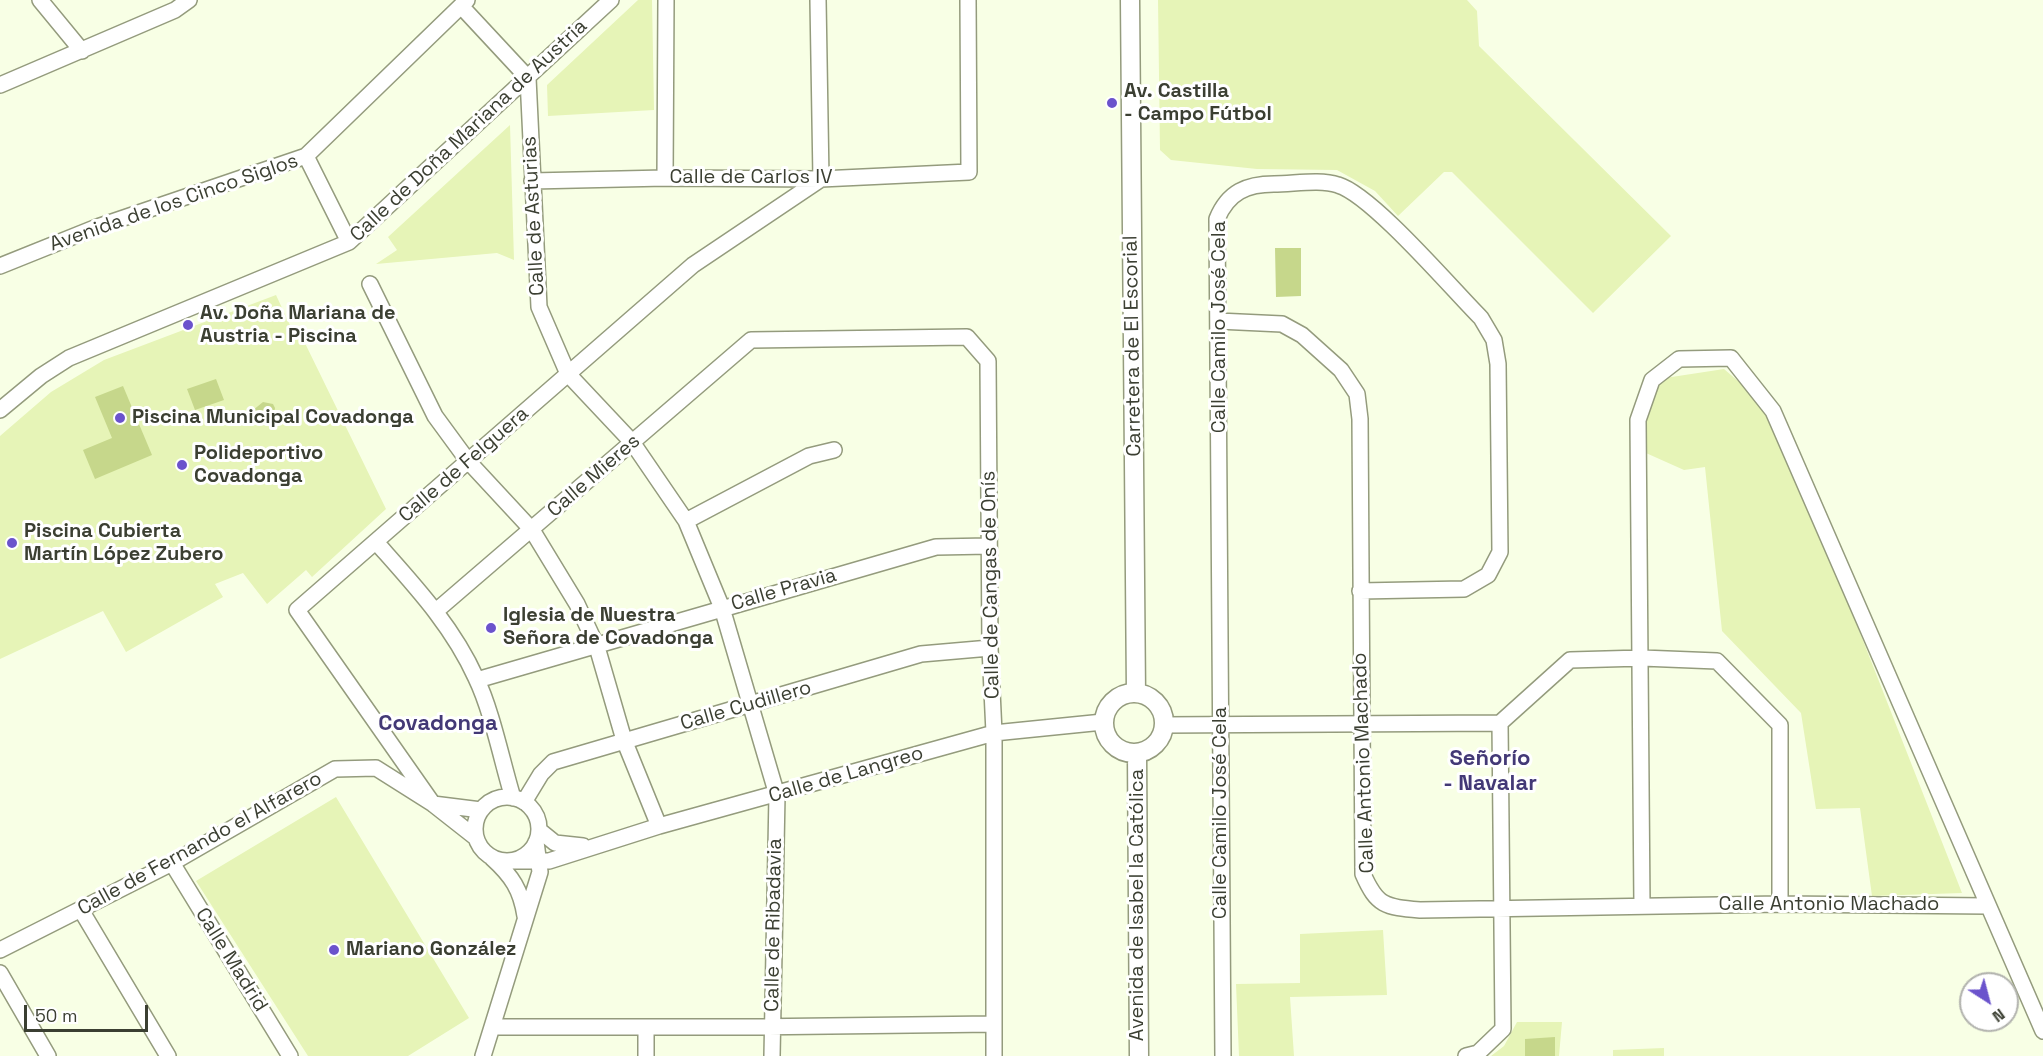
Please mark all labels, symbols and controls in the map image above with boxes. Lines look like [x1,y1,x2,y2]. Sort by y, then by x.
street label: Calle de Doña Mariana de Austria [346,15,592,247]
place label: Av. Castilla - Campo Fútbol [1124,80,1272,127]
marker: Av. Castilla - Campo Fútbol [1105,96,1119,110]
street label: Calle de Asturias [518,136,550,296]
street label: Avenida de los Cinco Siglos [47,149,301,257]
street label: Calle de Carlos IV [669,166,833,190]
street label: Calle Camilo José Cela [1208,221,1232,433]
street label: Carretera de El Escorial [1119,235,1147,457]
place label: Av. Doña Mariana de Austria - Piscina [200,302,395,349]
marker: Av. Doña Mariana de Austria - Piscina [181,318,195,332]
street label: Calle de Felguera [394,402,534,528]
place label: Piscina Municipal Covadonga [132,406,414,430]
marker: Piscina Municipal Covadonga [113,411,127,425]
street label: Calle Mieres [543,429,645,523]
place label: Polideportivo Covadonga [194,442,323,489]
marker: Polideportivo Covadonga [175,458,189,472]
street label: Calle de Cangas de Onís [977,471,1005,699]
place label: Piscina Cubierta Martín López Zubero [24,520,223,567]
marker: Piscina Cubierta Martín López Zubero [5,536,19,550]
street label: Calle Pravia [729,564,839,616]
place label: Iglesia de Nuestra Señora de Covadonga [503,604,713,651]
marker: Iglesia de Nuestra Señora de Covadonga [484,621,498,635]
street label: Calle Antonio Machado [1348,652,1380,874]
street label: Calle Cudillero [678,676,814,736]
street label: Calle Camilo José Cela [1209,707,1233,919]
district label: Covadonga [378,711,498,737]
street label: Calle de Langreo [766,741,926,809]
district label: Señorío - Navalar [1443,746,1537,798]
street label: Calle de Fernando el Alfarero [74,767,326,921]
street label: Avenida de Isabel la Católica [1126,769,1150,1041]
street label: Calle de Ribadavia [760,838,788,1012]
street label: Calle Antonio Machado [1719,893,1939,917]
street label: Calle Madrid [190,904,272,1016]
place label: Mariano González [346,938,516,962]
marker: Mariano González [327,943,341,957]
north arrow [1959,972,2019,1032]
scale bar [27,993,152,1031]
text: 50 m [35,1004,77,1027]
text: N [1988,1004,2009,1027]

